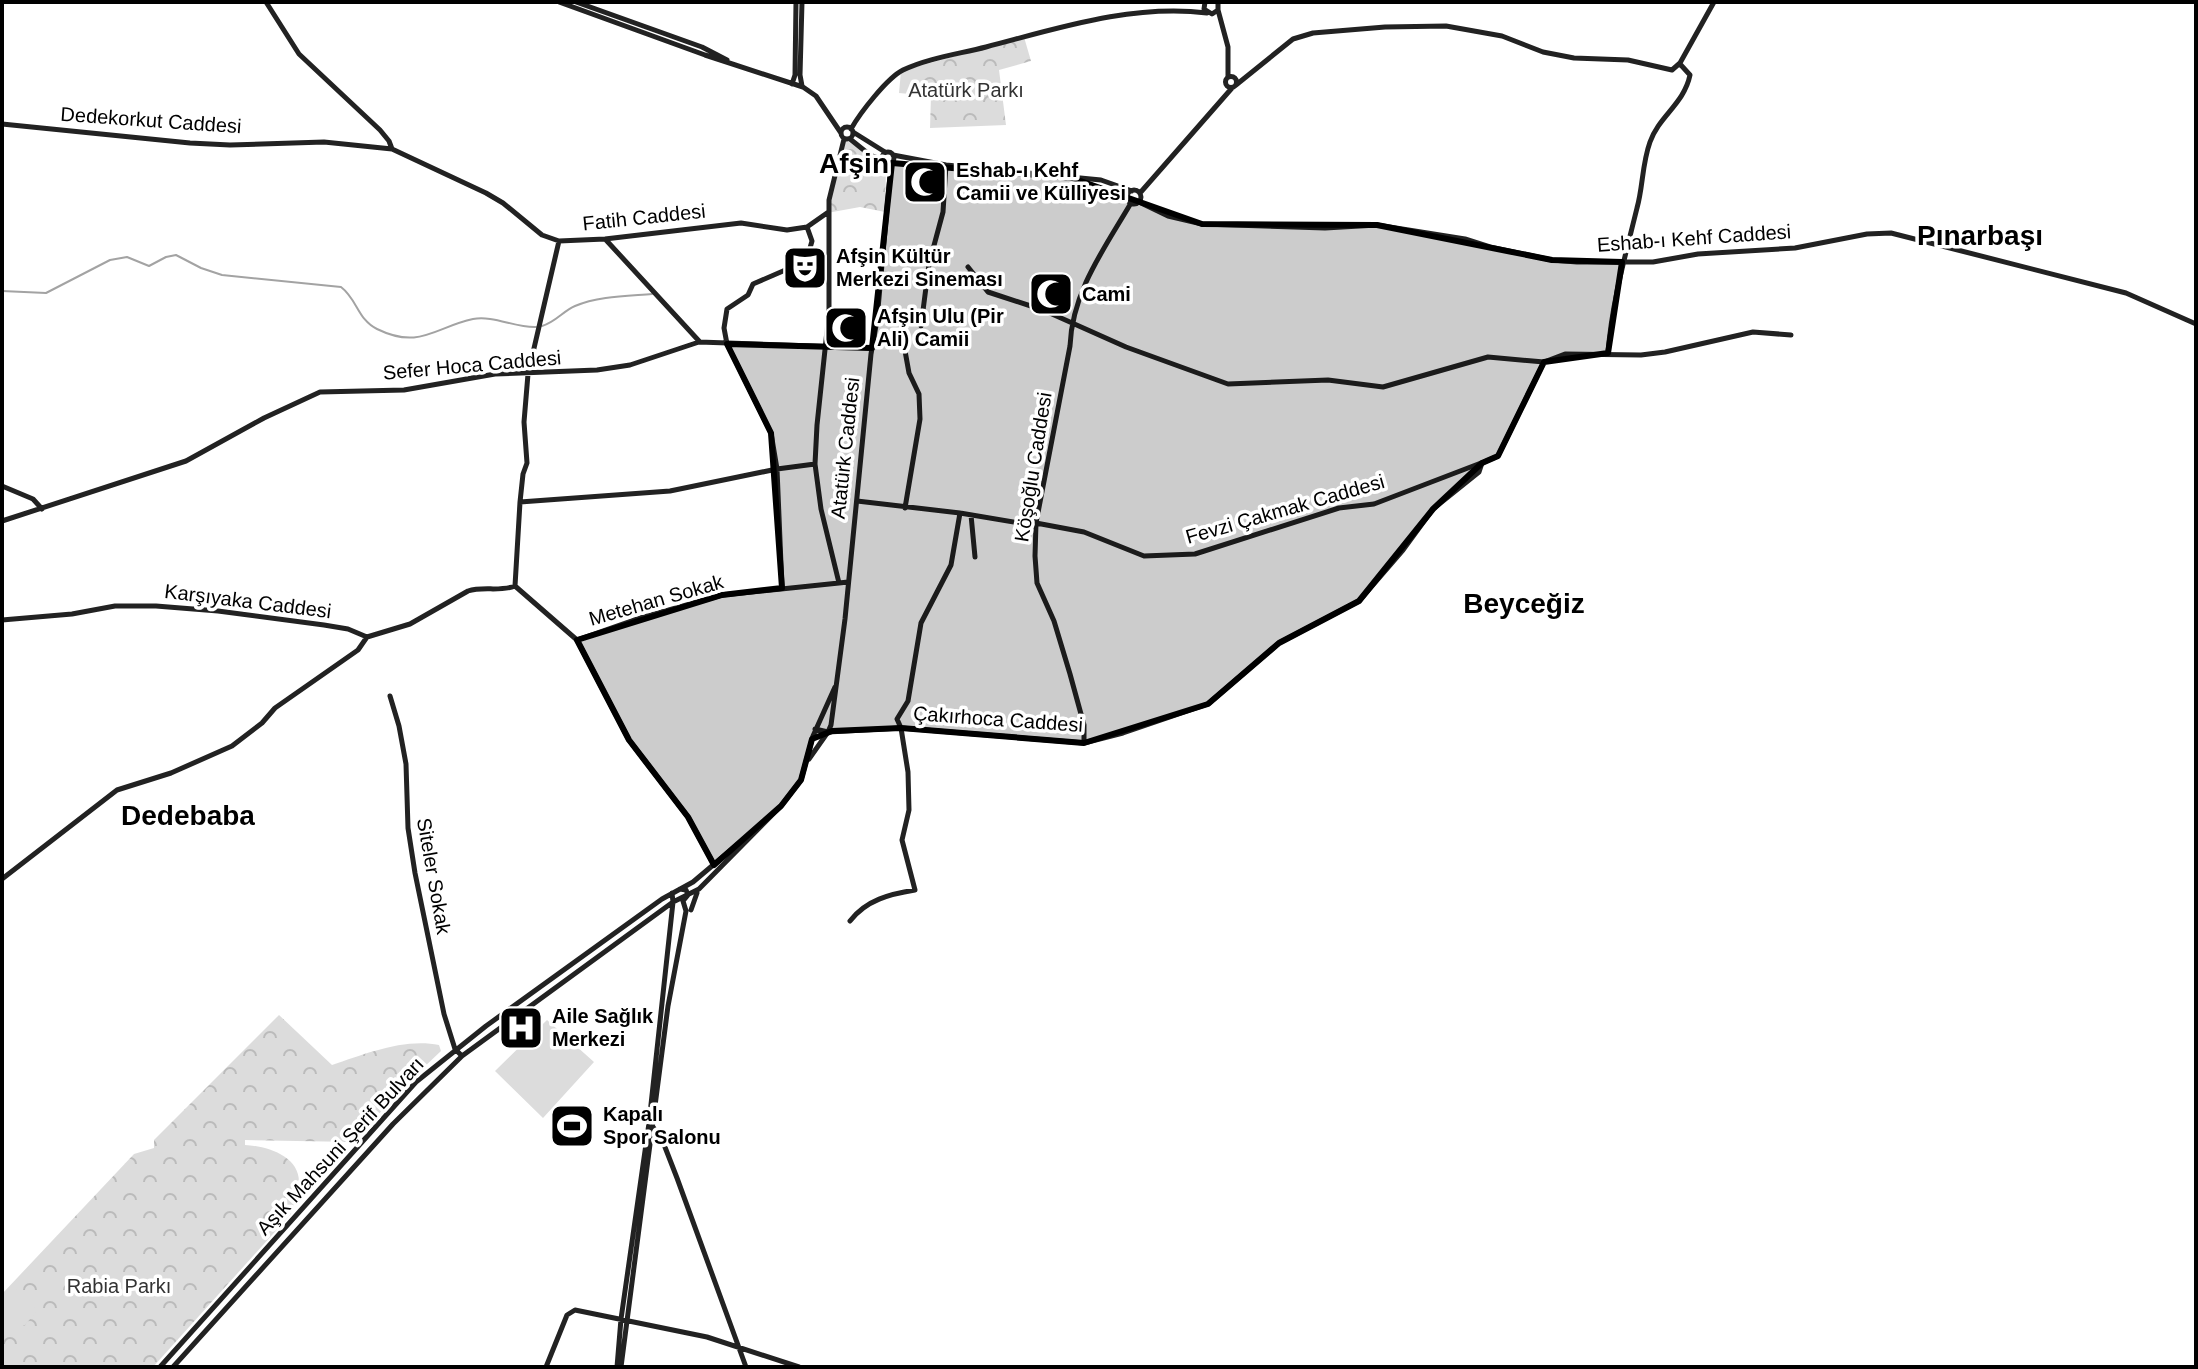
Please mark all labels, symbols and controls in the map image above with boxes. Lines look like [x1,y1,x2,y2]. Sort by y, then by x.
park label: Atatürk Parkı [908,79,1024,101]
street label: Dedekorkut Caddesi [60,103,242,137]
district label: Afşin [819,148,889,179]
mosque icon: Eshab-ı Kehf Camii ve Külliyesi [901,158,949,206]
place label: Eshab-ı Kehf Camii ve Külliyesi [956,159,1126,204]
street label: Fatih Caddesi [581,200,707,234]
street label: Eshab-ı Kehf Caddesi [1596,220,1792,256]
district label: Pınarbaşı [1917,220,2043,251]
theatre icon: Afşin Kültür Merkezi Sineması [781,244,829,292]
place label: Afşin Kültür Merkezi Sineması [836,245,1003,290]
mosque icon: Cami [1027,270,1075,318]
place label: Cami [1082,283,1131,305]
mosque icon: Afşin Ulu (Pir Ali) Camii [822,304,870,352]
place label: Afşin Ulu (Pir Ali) Camii [877,305,1004,350]
street label: Sefer Hoca Caddesi [382,346,562,384]
street label: Atatürk Caddesi [827,376,863,520]
street label: Köşoğlu Caddesi [1010,391,1056,543]
street label: Fevzi Çakmak Caddesi [1183,470,1387,548]
street label: Metehan Sokak [586,570,727,630]
street label: Karşıyaka Caddesi [163,580,333,622]
district label: Beyceğiz [1463,588,1585,619]
street label: Çakırhoca Caddesi [912,702,1084,736]
district label: Dedebaba [121,800,255,831]
street label: Siteler Sokak [413,816,455,937]
hospital icon: Aile Sağlık Merkezi [497,1004,545,1052]
place label: Aile Sağlık Merkezi [552,1005,654,1050]
street label: Aşık Mahsuni Şerif Bulvarı [252,1053,428,1239]
sports icon: Kapalı Spor Salonu [548,1102,596,1150]
place label: Kapalı Spor Salonu [603,1103,721,1148]
park label: Rabia Parkı [67,1275,171,1297]

